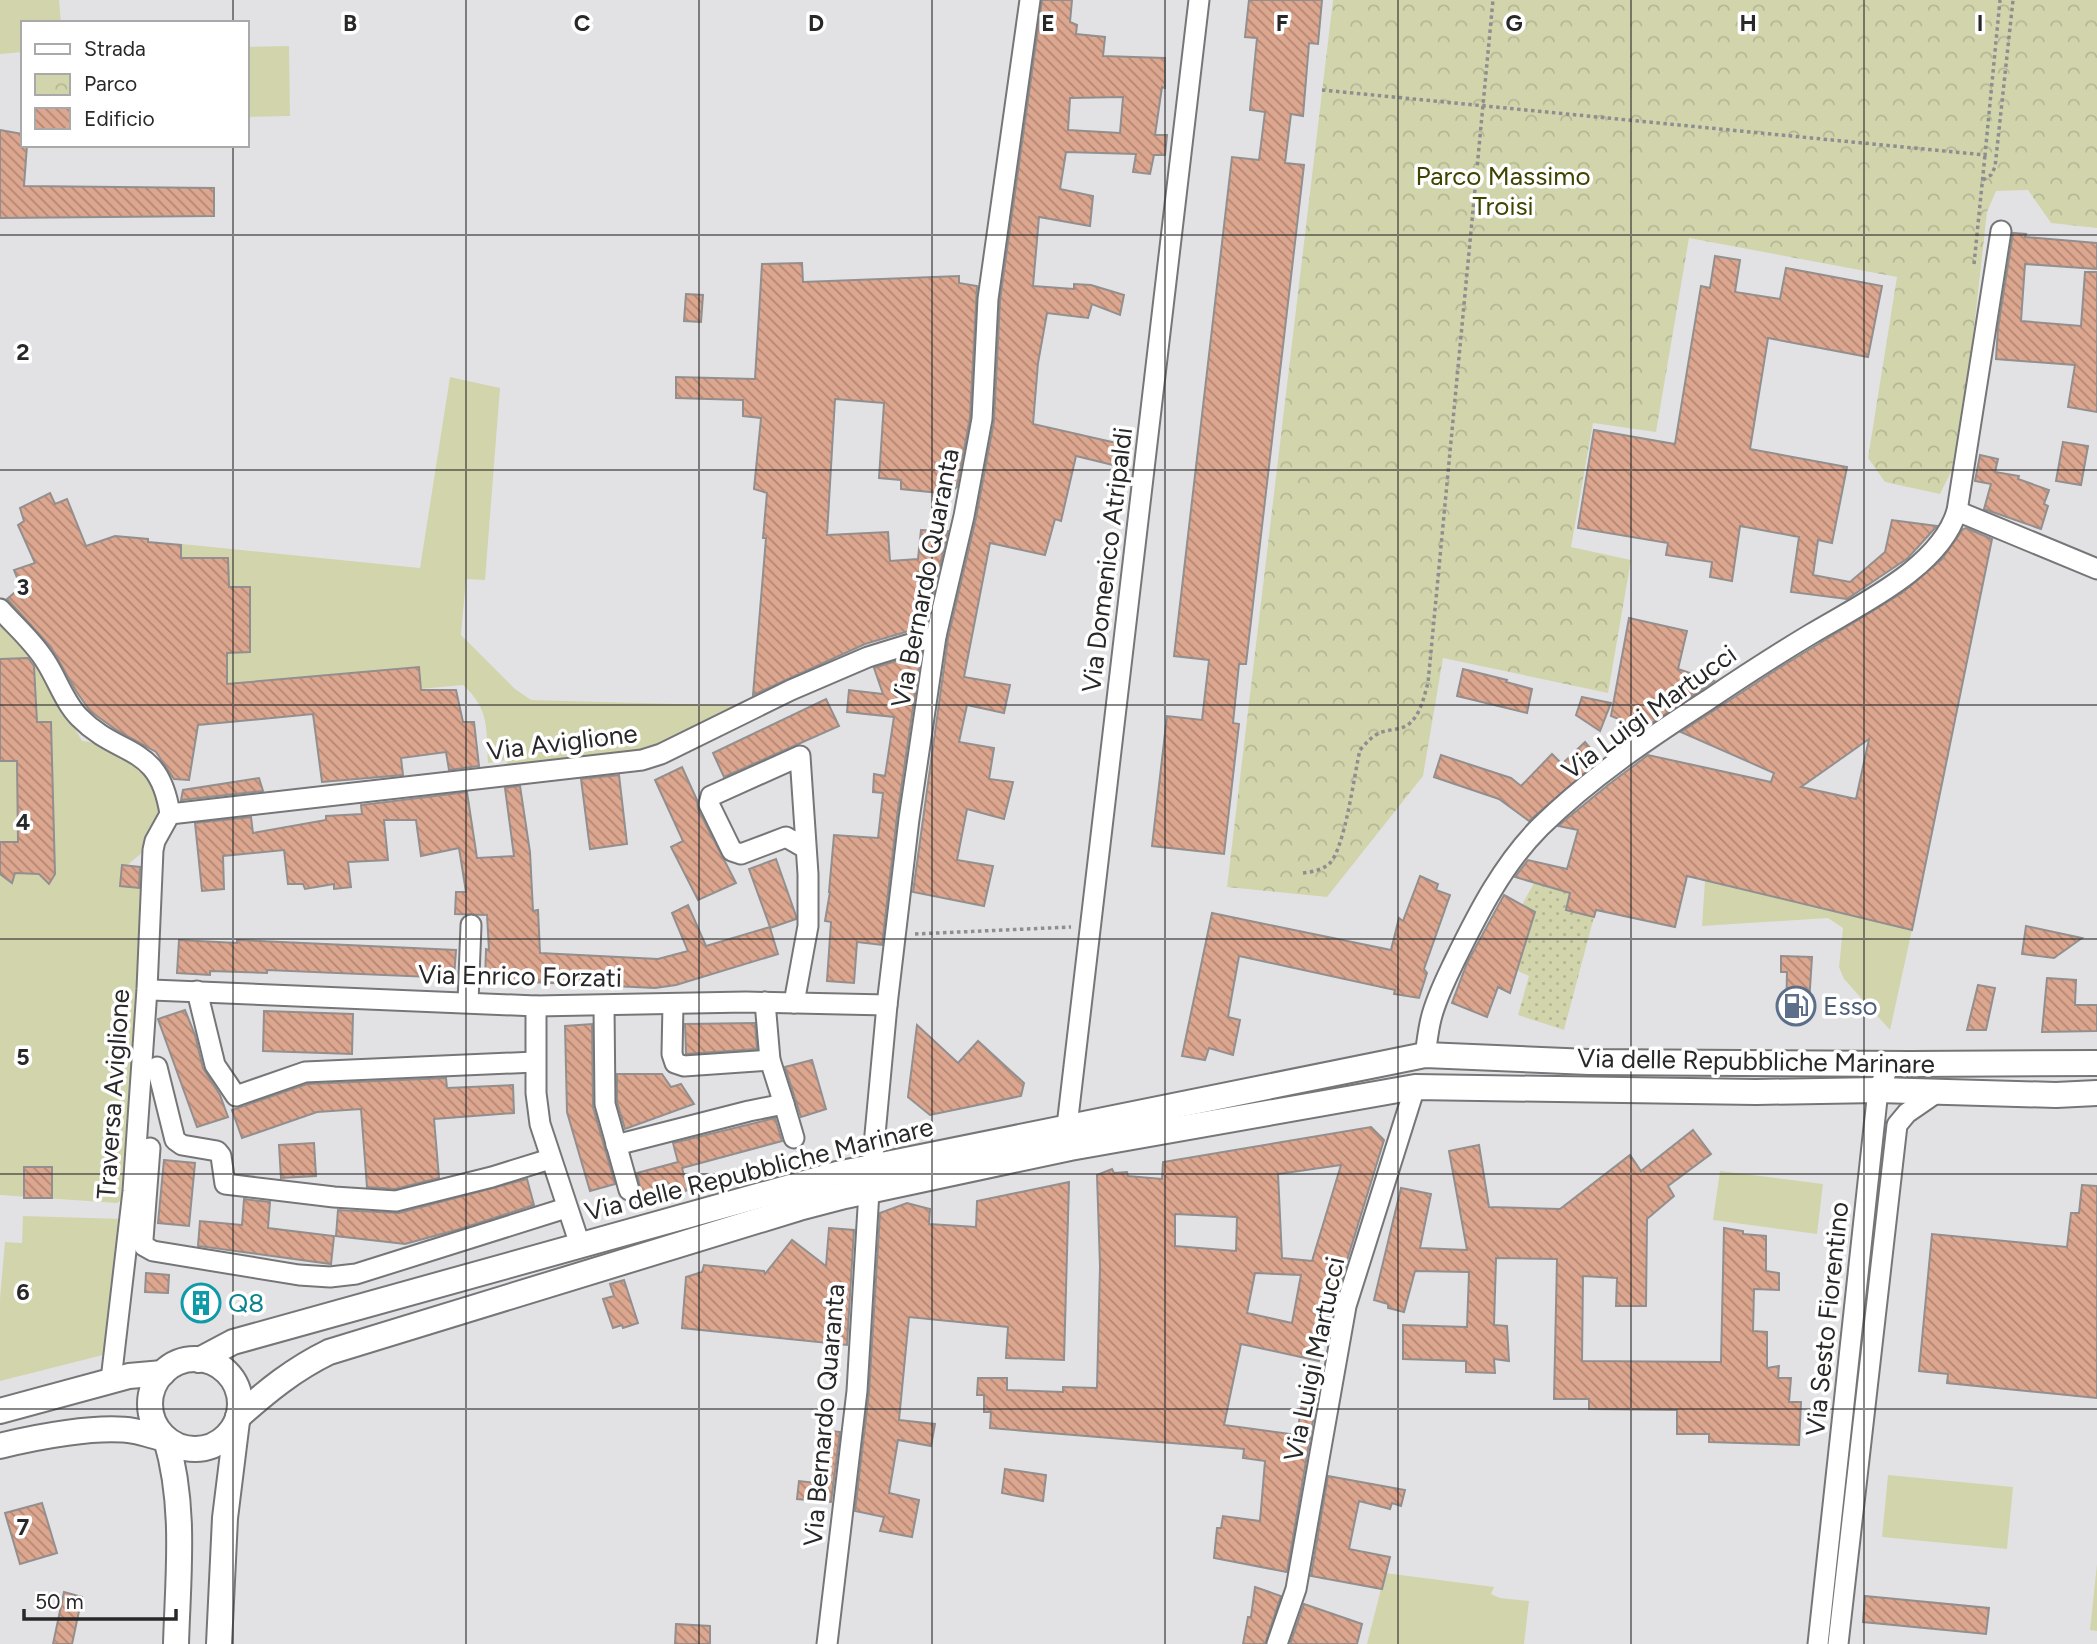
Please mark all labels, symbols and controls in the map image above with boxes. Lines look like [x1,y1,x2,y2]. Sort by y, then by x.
text: B [343,9,357,37]
text: C [574,9,591,37]
text: D [808,9,824,37]
text: E [1041,9,1055,37]
text: F [1276,9,1289,37]
text: G [1505,9,1523,37]
text: H [1739,9,1757,37]
text: I [1977,9,1983,37]
legend [21,21,248,147]
text: Strada [84,36,146,61]
text: Parco [84,71,137,96]
text: Edificio [84,106,155,131]
park label: Parco Massimo Troisi [1415,160,1591,222]
text: 2 [16,338,30,366]
street label: Via Domenico Atripaldi [1075,426,1139,694]
street label: Via Bernardo Quaranta [884,446,966,710]
text: 3 [17,573,29,601]
street label: Via Luigi Martucci [1555,638,1743,786]
street label: Via Aviglione [485,717,639,767]
text: 4 [16,808,30,836]
street label: Via Enrico Forzati [418,958,622,994]
fuel station icon: Esso [1775,985,1817,1027]
street label: Traversa Aviglione [90,988,136,1200]
place label: Esso [1823,990,1878,1022]
street label: Via delle Repubbliche Marinare [1577,1042,1935,1080]
text: 5 [16,1043,30,1071]
street label: Via delle Repubbliche Marinare [582,1110,936,1228]
street label: Via Sesto Fiorentino [1799,1200,1855,1438]
street label: Via Luigi Martucci [1277,1254,1351,1464]
text: 6 [16,1278,30,1306]
building icon: Q8 [180,1282,222,1324]
street label: Via Bernardo Quaranta [797,1282,851,1548]
place label: Q8 [228,1287,264,1319]
text: 7 [17,1513,30,1541]
scale bar [24,1578,177,1622]
text: 50 m [35,1589,84,1614]

